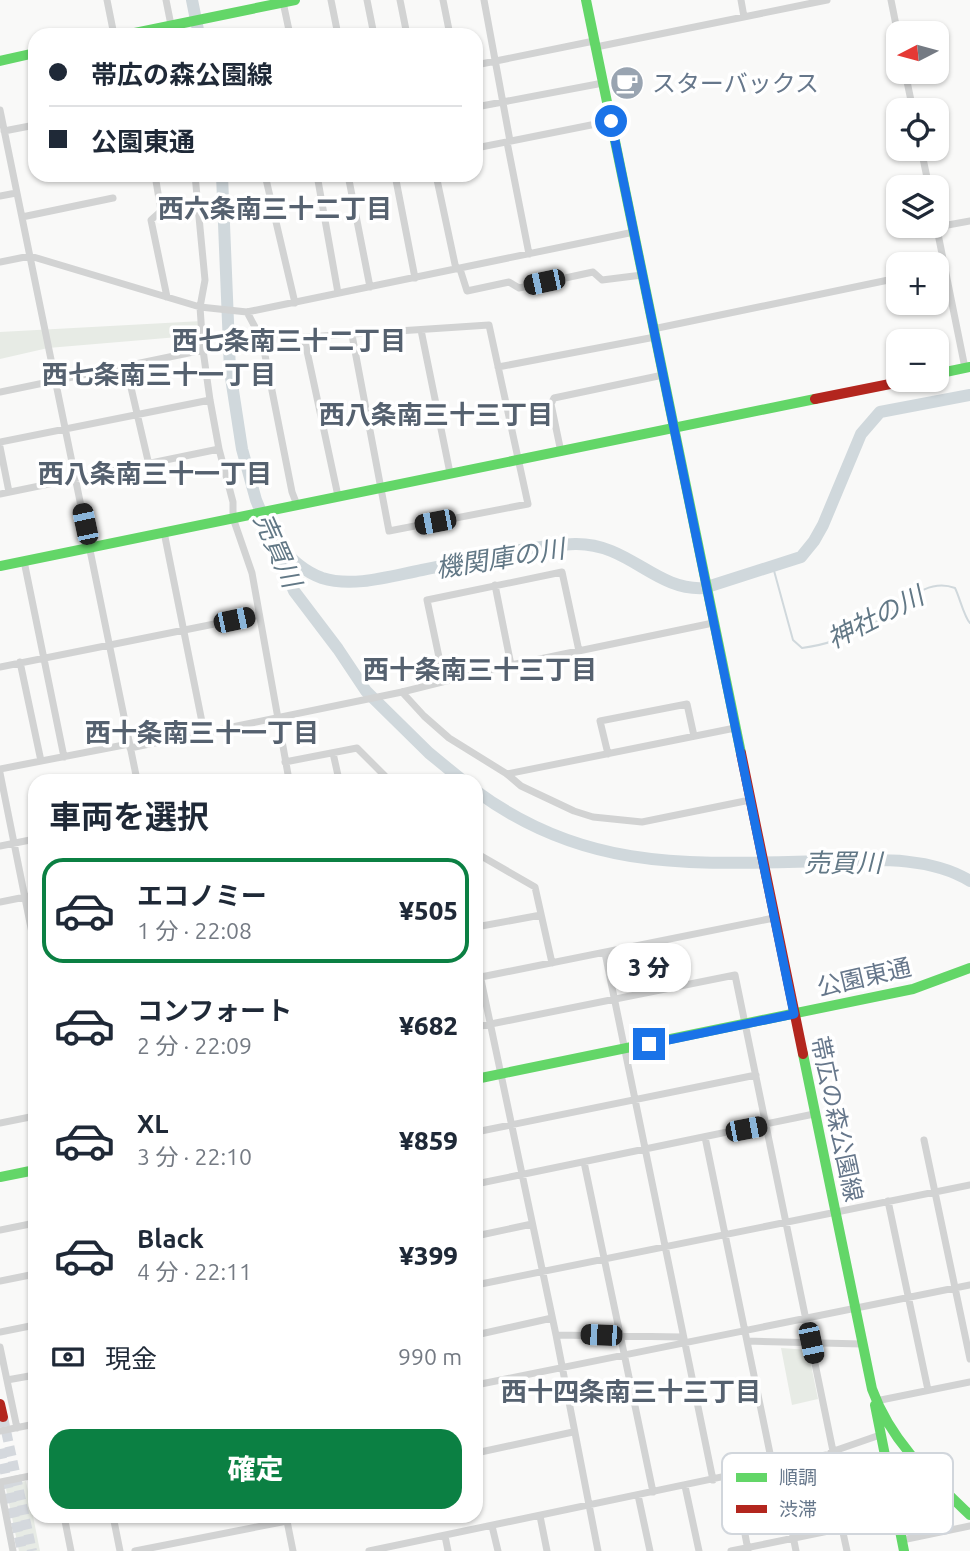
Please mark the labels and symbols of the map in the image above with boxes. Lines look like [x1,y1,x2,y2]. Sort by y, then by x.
north arrow [886,21,948,84]
cafe icon: スターバックス [608,64,646,102]
place label: スターバックス [652,70,819,97]
route start [595,105,627,137]
district label: 西六条南三十二丁目 [158,194,392,223]
car [522,267,567,297]
district label: 西七条南三十二丁目 [172,326,406,355]
district label: 西七条南三十一丁目 [42,360,276,389]
district label: 西八条南三十三丁目 [319,400,553,429]
district label: 西八条南三十一丁目 [38,459,272,488]
car [71,501,100,547]
water label: 売買川 [249,508,308,594]
car [413,508,458,536]
water label: 機関庫の川 [434,533,569,582]
water label: 神社の川 [822,579,931,654]
car [212,605,257,635]
district label: 西十条南三十三丁目 [363,655,597,684]
district label: 西十条南三十一丁目 [85,718,319,747]
water label: 売買川 [804,848,885,877]
callout: 3 分 [607,942,691,992]
street label: 公園東通 [814,953,914,1001]
route end [633,1028,665,1060]
street label: 帯広の森公園線 [806,1034,868,1204]
car [724,1115,769,1143]
car [797,1320,826,1366]
car [580,1324,623,1346]
district label: 西十四条南三十三丁目 [501,1377,761,1406]
legend [722,1453,953,1534]
text: 順調 [779,1466,817,1488]
text: 渋滞 [779,1498,817,1520]

